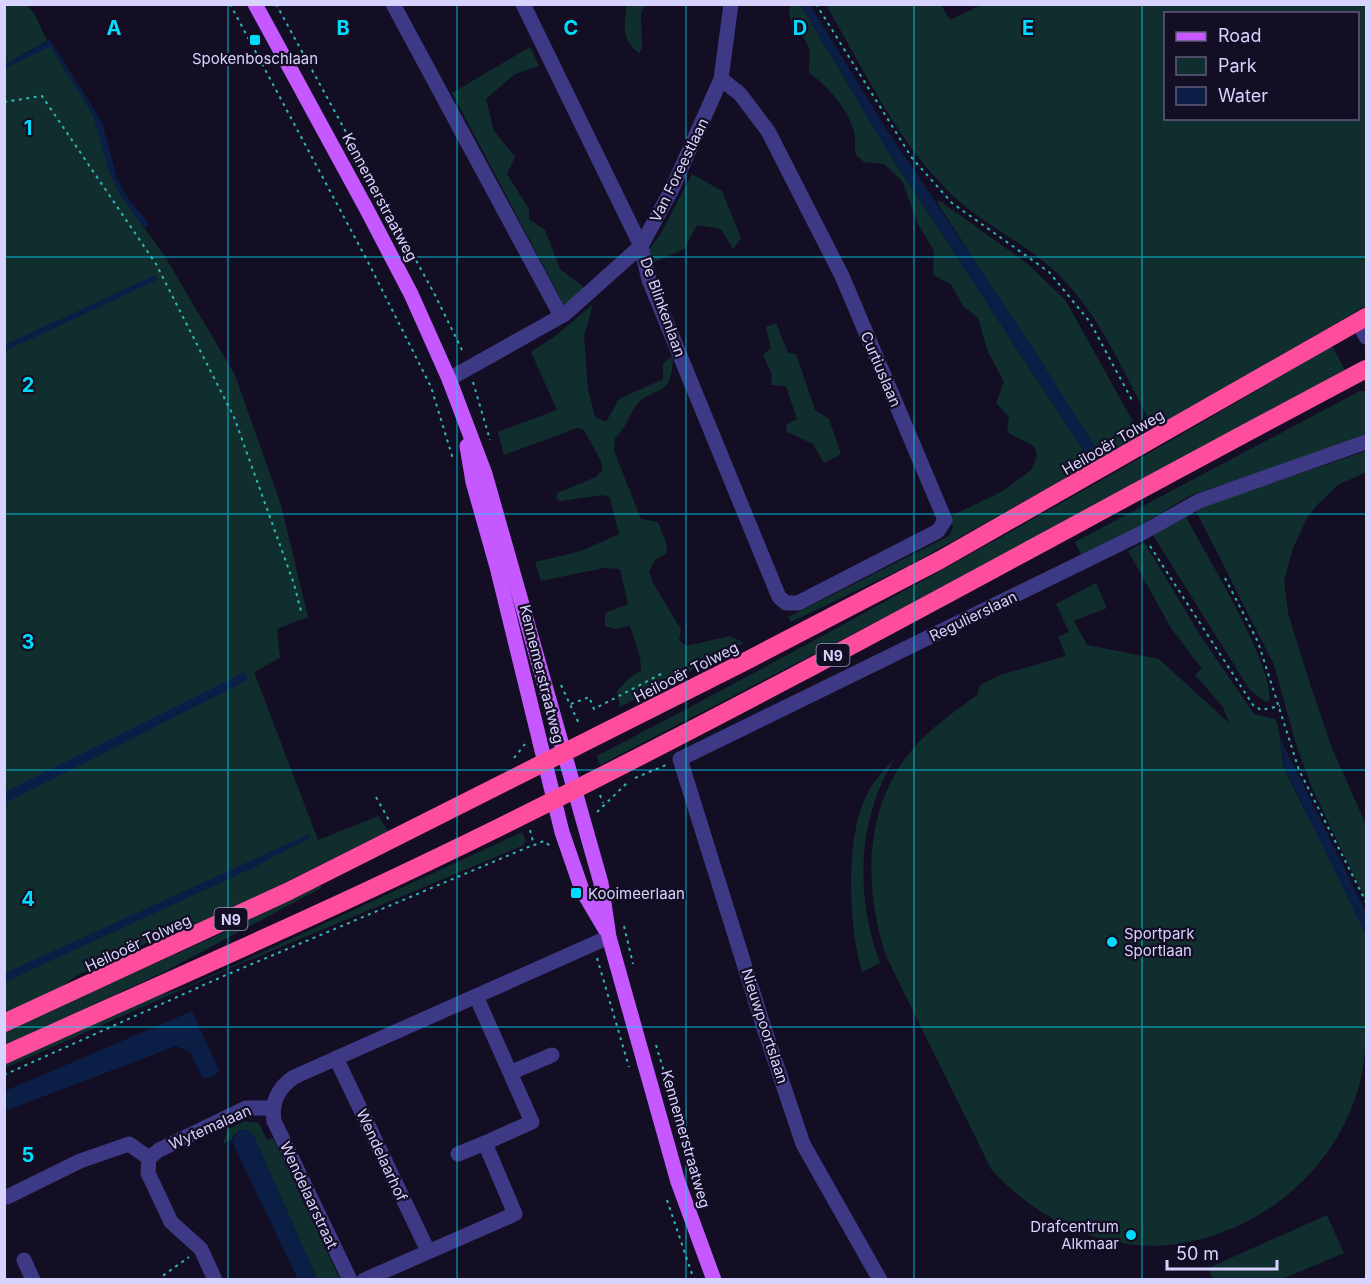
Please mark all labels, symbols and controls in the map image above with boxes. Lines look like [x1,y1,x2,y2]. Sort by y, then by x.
legend [1164,12,1359,120]
text: A [107,16,122,40]
text: B [336,16,350,40]
text: C [564,16,578,40]
text: D [793,16,807,40]
text: E [1022,16,1034,40]
text: Road [1218,25,1261,46]
marker: Spokenboschlaan [248,33,262,47]
place label: Spokenboschlaan [192,49,318,68]
text: Park [1218,55,1257,76]
text: Water [1218,85,1268,106]
street label: Van Foreestlaan [646,115,712,225]
text: 1 [24,116,32,140]
street label: Kennemerstraatweg [338,130,422,264]
street label: De Blinkenlaan [636,255,690,359]
street label: Curtiuslaan [857,328,905,410]
text: 2 [22,373,34,397]
street label: Heilooër Tolweg [1059,405,1167,479]
street label: Regulierslaan [926,587,1020,645]
street label: Kennemerstraatweg [516,603,568,745]
text: 3 [22,630,34,654]
street label: Heilooër Tolweg [631,637,741,707]
road number: N9 [816,644,850,666]
place label: Kooimeerlaan [588,884,685,903]
marker: Kooimeerlaan [569,886,583,900]
text: 4 [21,887,35,911]
road number: N9 [214,908,248,930]
street label: Heilooër Tolweg [82,910,194,976]
place label: Sportpark Sportlaan [1124,924,1195,960]
marker: Sportpark Sportlaan [1105,935,1119,949]
street label: Nieuwpoortslaan [737,966,793,1086]
street label: Kennemerstraatweg [657,1068,715,1210]
street label: Wytemalaan [166,1100,254,1154]
street label: Wendelaarhof [352,1106,412,1204]
street label: Wendelaarstraat [276,1138,342,1252]
text: 5 [22,1143,34,1167]
place label: Drafcentrum Alkmaar [1030,1217,1119,1253]
marker: Drafcentrum Alkmaar [1124,1228,1138,1242]
scale bar [1167,1233,1276,1271]
text: 50 m [1176,1243,1219,1264]

